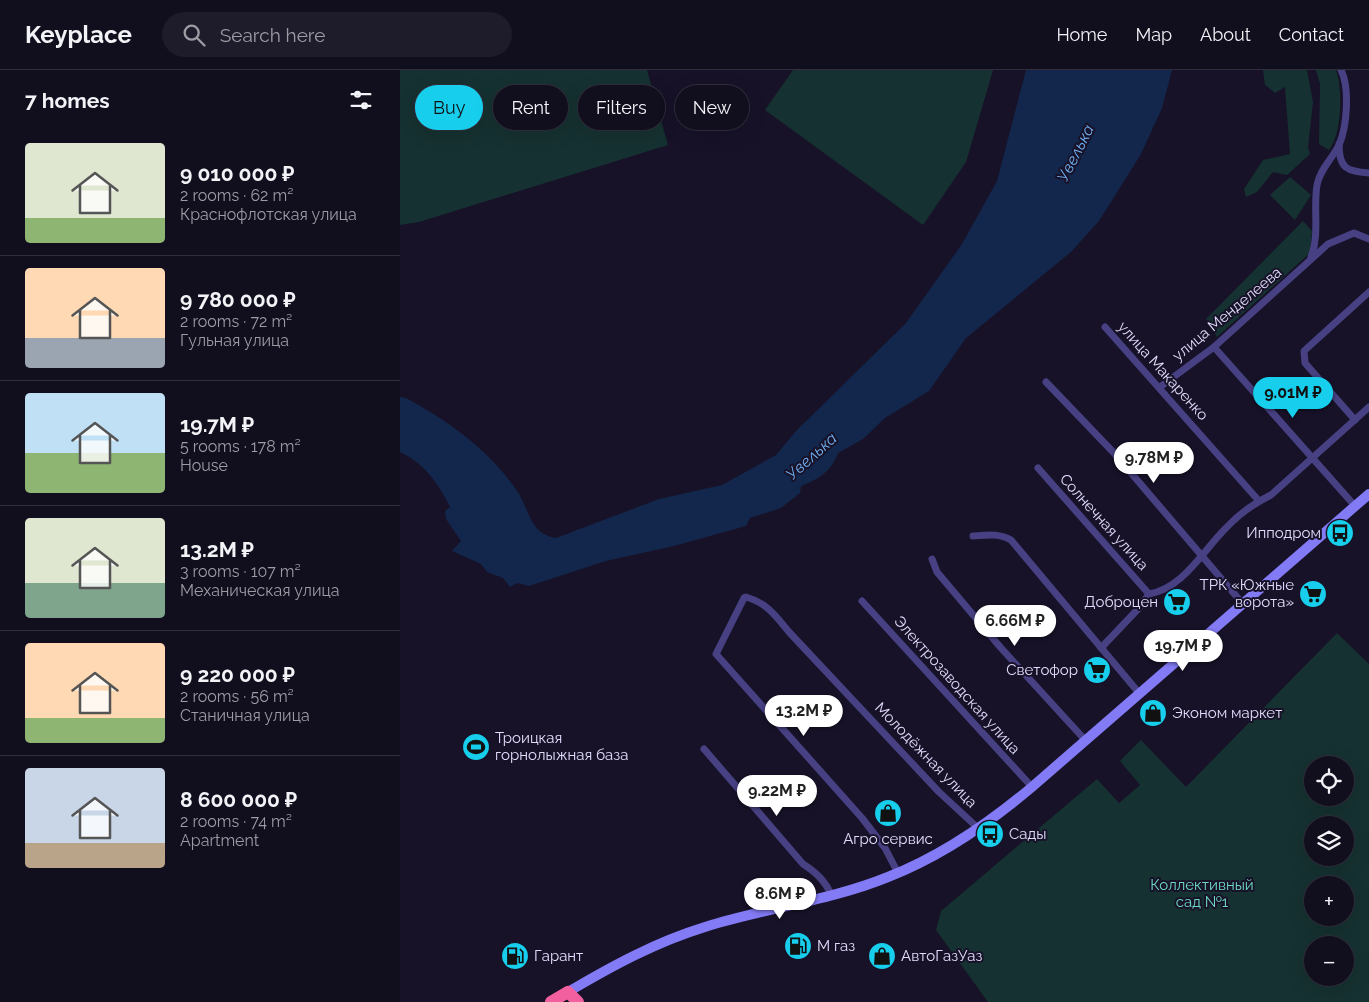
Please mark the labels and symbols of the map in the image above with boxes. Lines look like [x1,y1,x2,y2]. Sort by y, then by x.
water label: Увелька [1053,121,1098,185]
street label: улица Менделеева [1169,263,1285,365]
street label: улица Макаренко [1114,318,1212,424]
pin: 9.01M ₽ [1247,376,1339,419]
water label: Увелька [782,428,841,484]
pin: 9.78M ₽ [1108,442,1200,484]
street label: Солнечная улица [1056,470,1152,574]
bus stop icon: Ипподром [1325,518,1355,548]
place label: Ипподром [1246,524,1321,542]
place label: ТРК «Южные ворота» [1200,576,1294,611]
supermarket icon: ТРК «Южные ворота» [1298,579,1328,609]
supermarket icon: Доброцен [1162,587,1192,617]
place label: Доброцен [1084,593,1158,611]
pin: 6.66M ₽ [969,604,1061,647]
street label: Электрозаводская улица [890,612,1024,758]
pin: 19.7M ₽ [1137,630,1229,672]
supermarket icon: Светофор [1082,655,1112,685]
place label: Светофор [1006,661,1078,679]
pin: 13.2M ₽ [758,694,850,737]
shop icon: Эконом маркет [1138,698,1168,728]
street label: Молодёжная улица [871,699,981,811]
place label: Эконом маркет [1172,704,1282,722]
place label: Троицкая горнолыжная база [495,729,628,764]
sports icon: Троицкая горнолыжная база [461,732,491,762]
pin: 9.22M ₽ [731,774,823,817]
shop icon: Агро сервис [873,798,903,828]
bus stop icon: Сады [975,819,1005,849]
place label: Сады [1009,825,1046,843]
place label: Агро сервис [843,830,933,848]
park label: Коллективный сад №1 [1150,876,1254,911]
pin: 8.6M ₽ [739,878,821,920]
fuel station icon: М газ [783,931,813,961]
place label: М газ [817,937,855,955]
fuel station icon: Гарант [500,941,530,971]
shop icon: АвтоГазУаз [867,941,897,971]
place label: Гарант [534,947,583,965]
place label: АвтоГазУаз [901,947,982,965]

